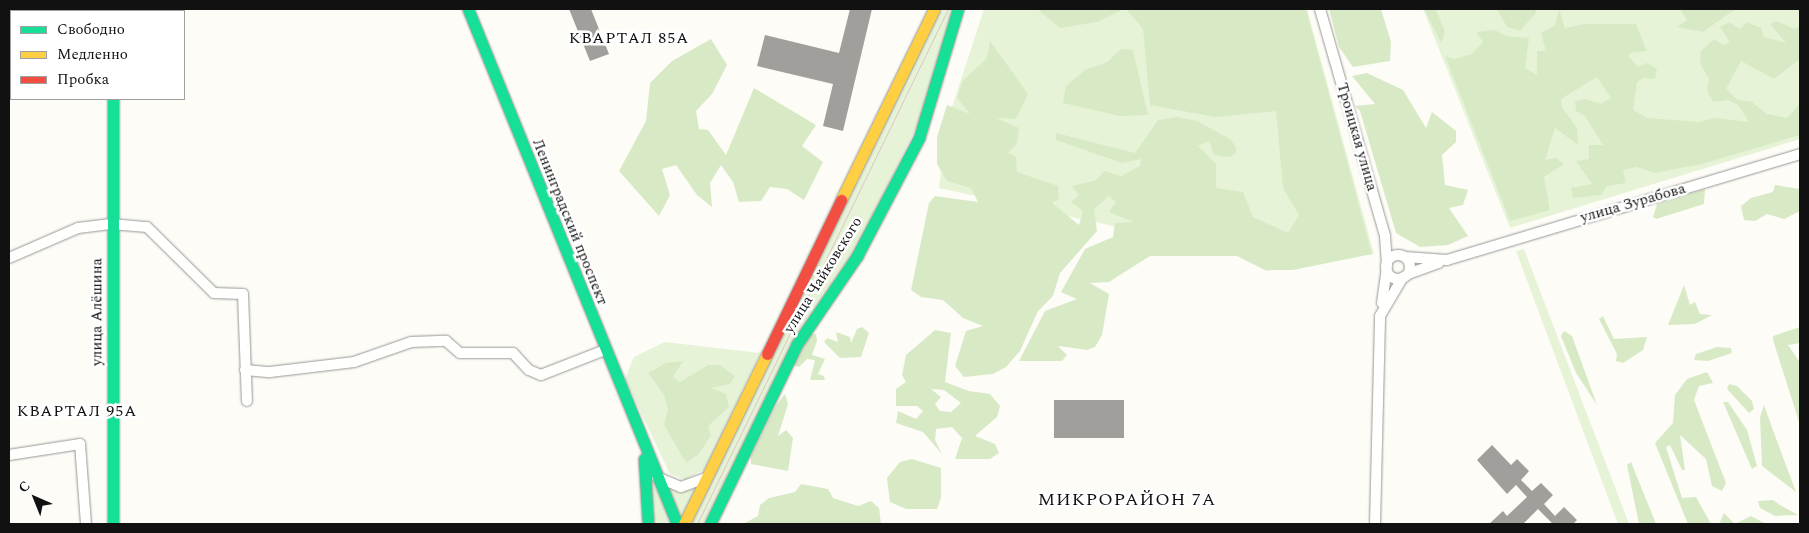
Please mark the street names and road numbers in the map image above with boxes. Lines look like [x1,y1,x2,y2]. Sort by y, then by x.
street label: Троицкая улица [1333,81,1381,193]
street label: Ленинградский проспект [528,136,612,308]
street label: улица Зурабова [1578,179,1688,227]
street label: улица Чайковского [780,214,866,336]
street label: улица Алёшина [88,258,106,366]

